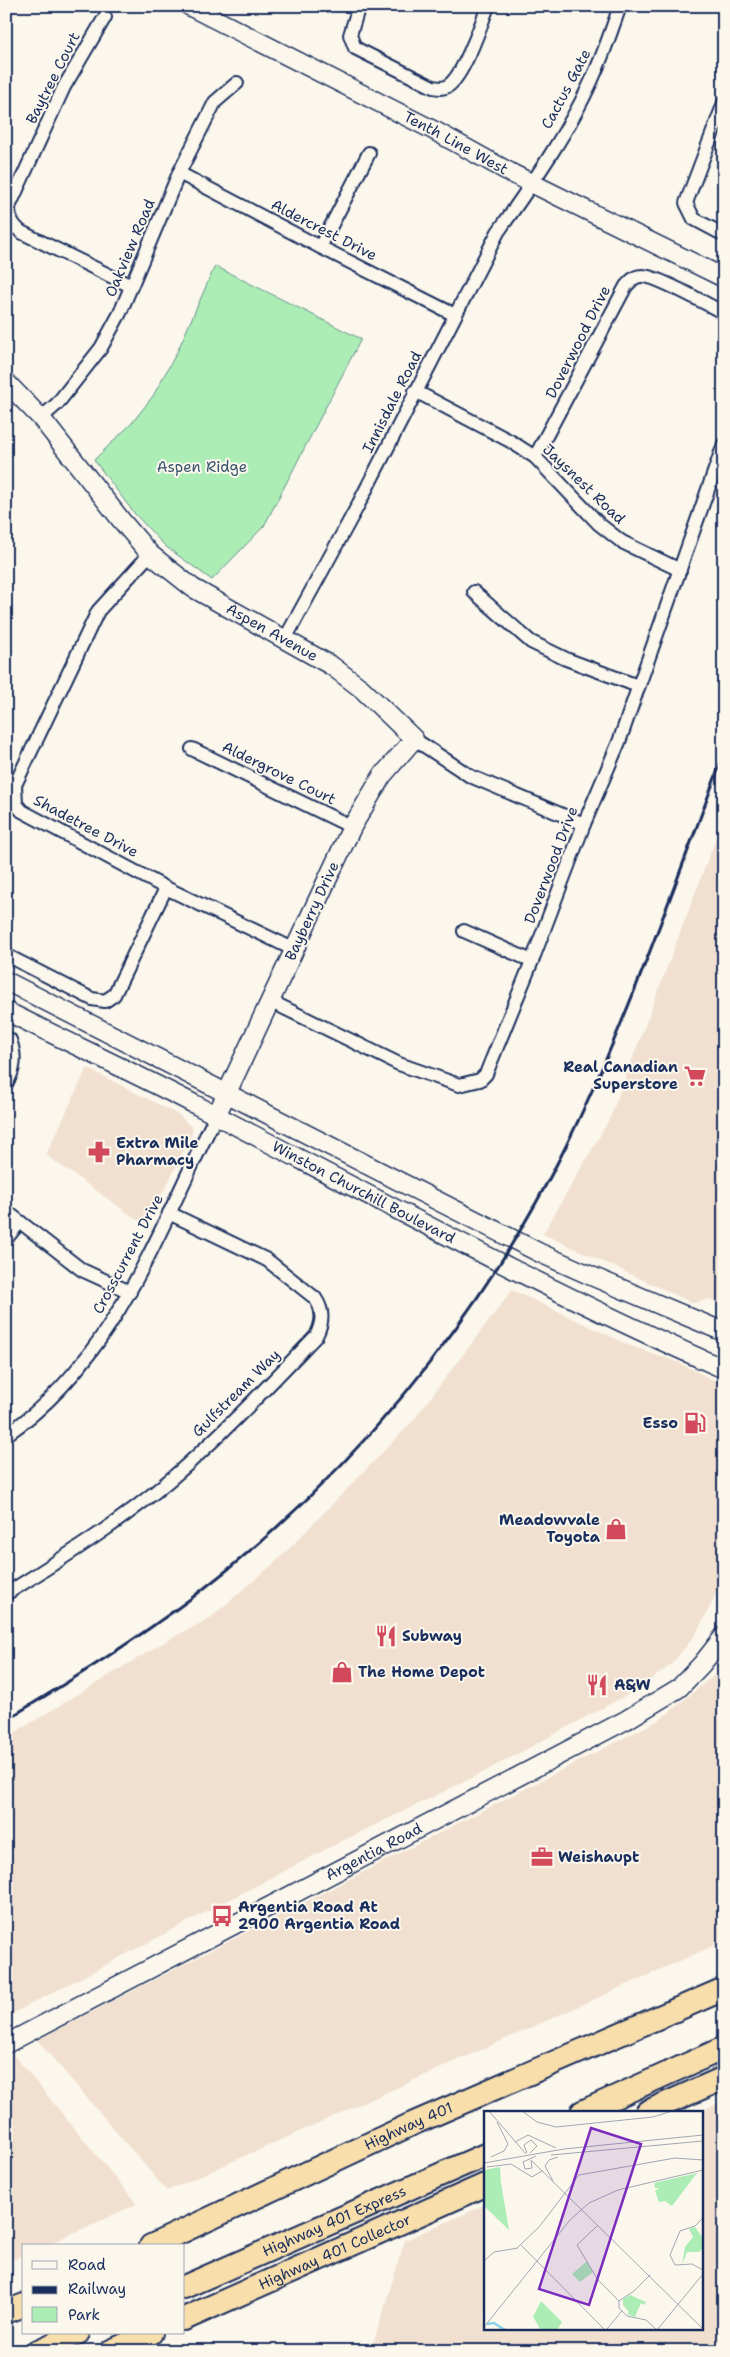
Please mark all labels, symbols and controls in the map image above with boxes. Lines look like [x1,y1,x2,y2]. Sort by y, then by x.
street label: Baytree Court [21,29,85,127]
street label: Cactus Gate [537,46,595,132]
street label: Tenth Line West [400,107,512,179]
street label: Aldercrest Drive [268,195,380,265]
street label: Oakview Road [100,196,160,300]
street label: Doverwood Drive [541,282,615,402]
street label: Innisdale Road [358,347,426,456]
street label: Jaysnest Road [538,439,630,529]
park label: Aspen Ridge [157,457,247,477]
street label: Aspen Avenue [223,599,321,666]
street label: Aldergrove Court [219,737,339,809]
street label: Shadetree Drive [30,790,142,862]
street label: Doverwood Drive [519,803,583,927]
street label: Bayberry Drive [280,858,344,964]
place label: Real Canadian Superstore [563,1057,678,1094]
supermarket icon: Real Canadian Superstore [682,1063,708,1089]
place label: Extra Mile Pharmacy [116,1133,199,1170]
street label: Winston Churchill Boulevard [269,1136,459,1248]
pharmacy icon: Extra Mile Pharmacy [86,1139,112,1165]
street label: Crosscurrent Drive [88,1191,168,1317]
street label: Gulfstream Way [188,1345,284,1441]
fuel station icon: Esso [682,1410,708,1436]
place label: Esso [643,1413,678,1433]
place label: Meadowvale Toyota [499,1510,601,1547]
shop icon: Meadowvale Toyota [603,1516,629,1542]
restaurant icon: Subway [373,1623,399,1649]
place label: Subway [402,1626,462,1646]
shop icon: The Home Depot [329,1659,355,1685]
place label: The Home Depot [358,1662,485,1682]
restaurant icon: A&W [584,1672,610,1698]
place label: A&W [614,1675,651,1695]
street label: Argentia Road [322,1818,426,1885]
office icon: Weishaupt [529,1844,555,1870]
place label: Weishaupt [558,1847,639,1867]
place label: Argentia Road At 2900 Argentia Road [238,1897,400,1934]
bus stop icon: Argentia Road At 2900 Argentia Road [209,1903,235,1929]
street label: Highway 401 [361,2098,456,2155]
inset map [484,2111,702,2330]
street label: Highway 401 Express [259,2181,409,2261]
street label: Highway 401 Collector [255,2209,414,2295]
legend [22,2244,185,2334]
text: Road [68,2255,106,2275]
text: Railway [68,2279,126,2299]
text: Park [68,2305,100,2325]

